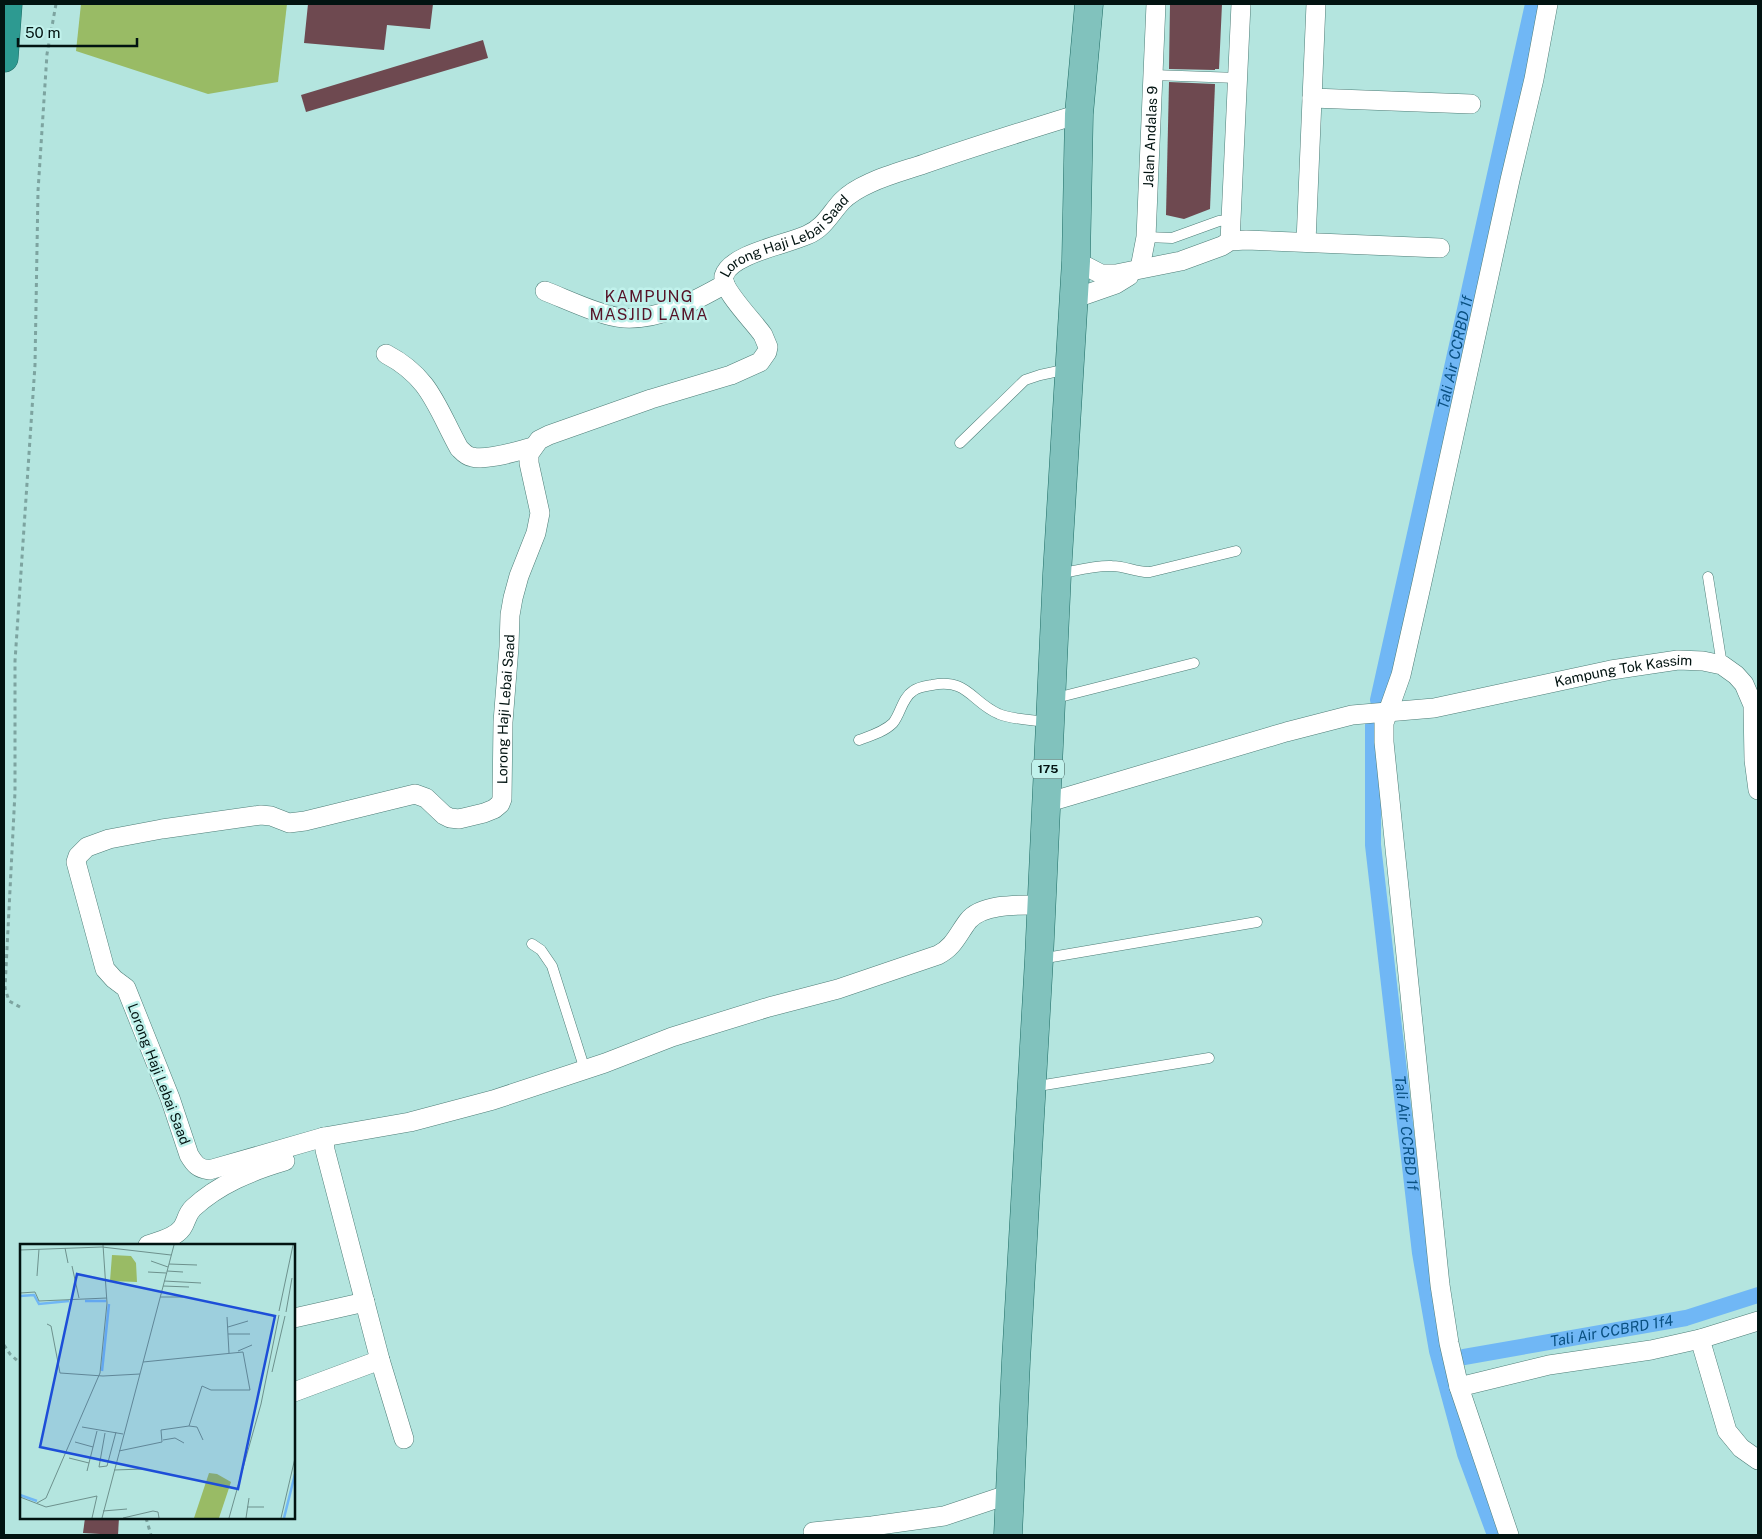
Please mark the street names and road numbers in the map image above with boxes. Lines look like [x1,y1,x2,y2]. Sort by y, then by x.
street label: Jalan Andalas 9 [1140,85,1160,188]
street label: Lorong Haji Lebai Saad [717,191,852,280]
street label: Lorong Haji Lebai Saad [494,634,517,784]
street label: Kampung Tok Kassim [1553,652,1693,690]
road number: 175 [1032,760,1064,779]
street label: Lorong Haji Lebai Saad [125,1001,193,1147]

